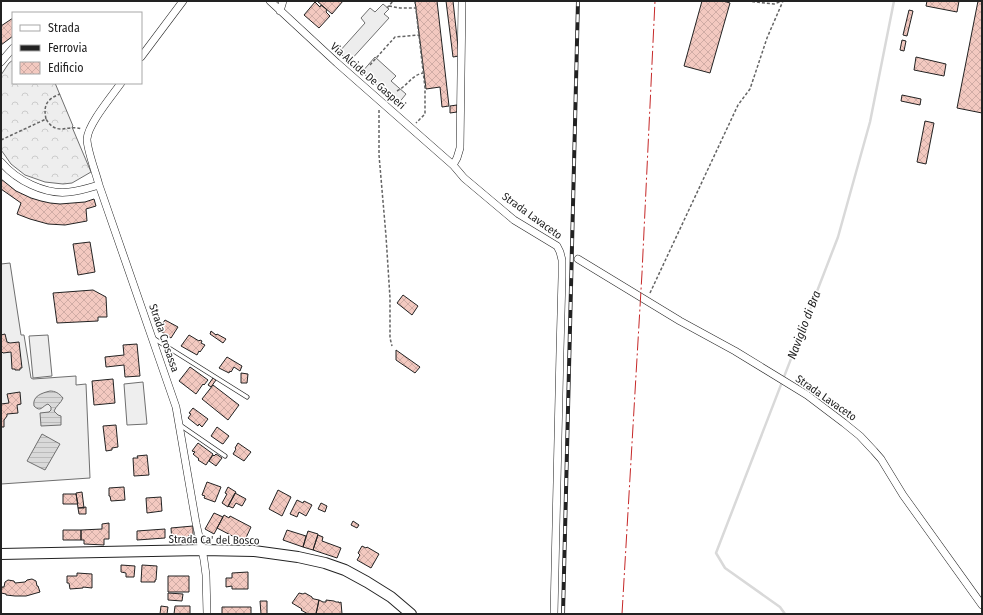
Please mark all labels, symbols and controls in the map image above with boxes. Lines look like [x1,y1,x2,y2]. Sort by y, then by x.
legend [12,12,142,84]
text: Strada [48,21,80,35]
street label: Via Alcide De Gasperi [328,40,408,112]
text: Ferrovia [48,41,87,55]
text: Edificio [48,61,84,75]
street label: Strada Lavaceto [499,190,565,242]
water label: Naviglio di Bra [785,289,823,361]
street label: Strada Crosassa [146,302,182,374]
street label: Strada Lavaceto [793,372,859,424]
street label: Strada Ca' del Bosco [168,533,260,547]

